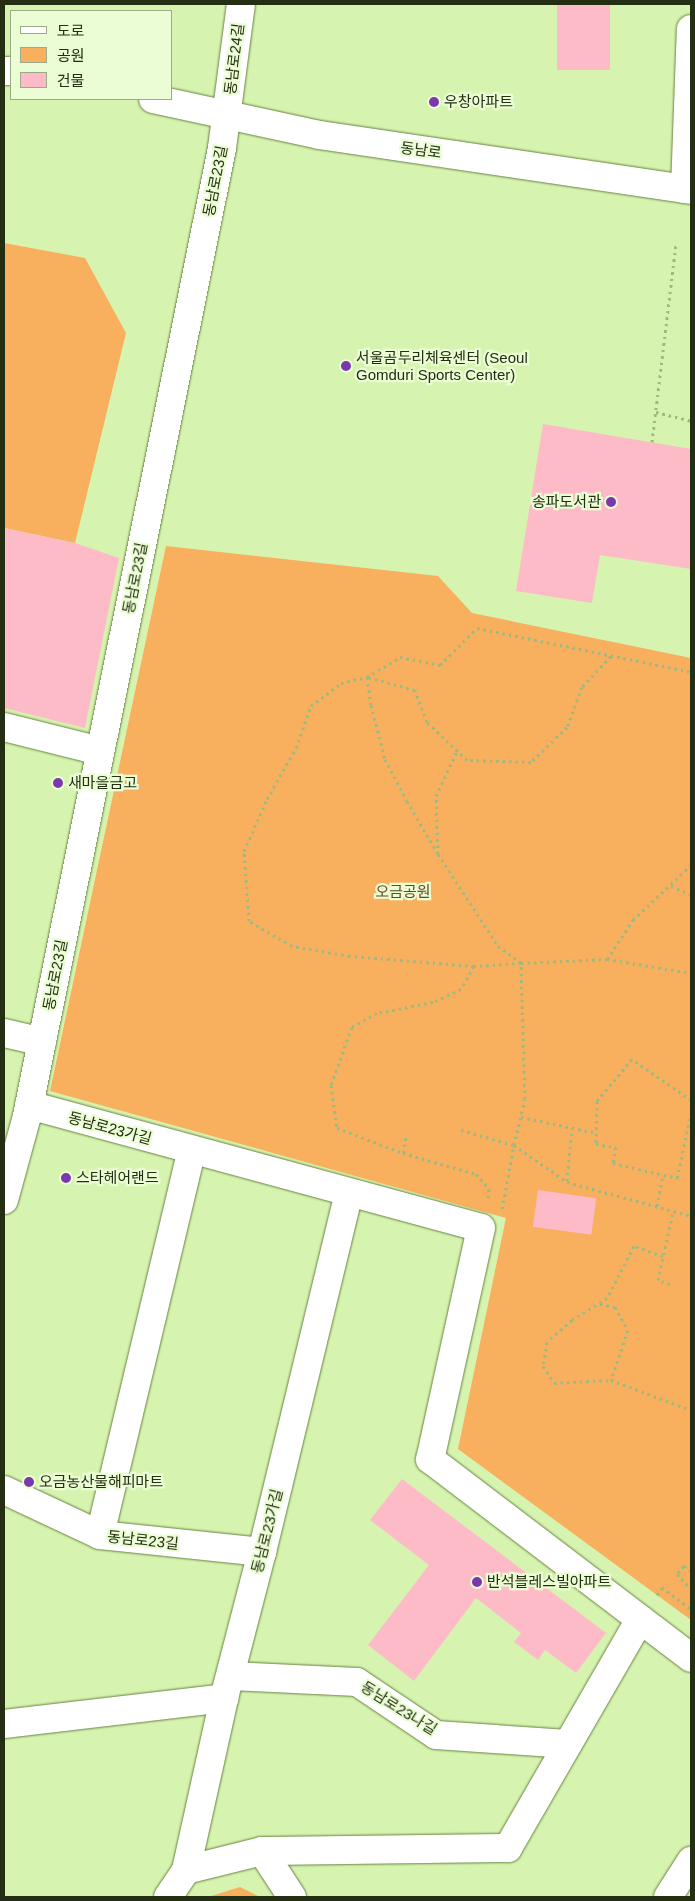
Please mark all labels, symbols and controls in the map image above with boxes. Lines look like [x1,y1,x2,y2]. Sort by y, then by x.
legend [10,10,172,100]
text: 도로 [57,22,85,39]
street label: 동남로24길 [221,22,247,96]
text: 공원 [57,47,85,64]
text: 건물 [57,72,85,89]
place label: 우창아파트 [444,93,513,111]
marker: 우창아파트 [428,96,440,108]
street label: 동남로 [399,138,443,162]
street label: 동남로23길 [199,144,231,218]
place label: 서울곰두리체육센터 (Seoul Gomduri Sports Center) [356,348,528,383]
marker: 서울곰두리체육센터 (Seoul Gomduri Sports Center) [340,360,352,372]
place label: 송파도서관 [532,493,601,511]
marker: 송파도서관 [605,496,617,508]
street label: 동남로23길 [119,541,151,615]
place label: 새마을금고 [68,774,137,792]
marker: 새마을금고 [52,777,64,789]
park label: 오금공원 [375,883,431,901]
street label: 동남로23길 [39,938,71,1012]
street label: 동남로23가길 [66,1108,154,1148]
place label: 스타헤어랜드 [76,1169,159,1187]
marker: 스타헤어랜드 [60,1172,72,1184]
place label: 오금농산물해피마트 [39,1473,163,1491]
marker: 오금농산물해피마트 [23,1476,35,1488]
street label: 동남로23가길 [248,1487,286,1575]
street label: 동남로23길 [106,1527,180,1553]
place label: 반석블레스빌아파트 [487,1573,611,1591]
marker: 반석블레스빌아파트 [471,1576,483,1588]
street label: 동남로23나길 [358,1678,440,1738]

